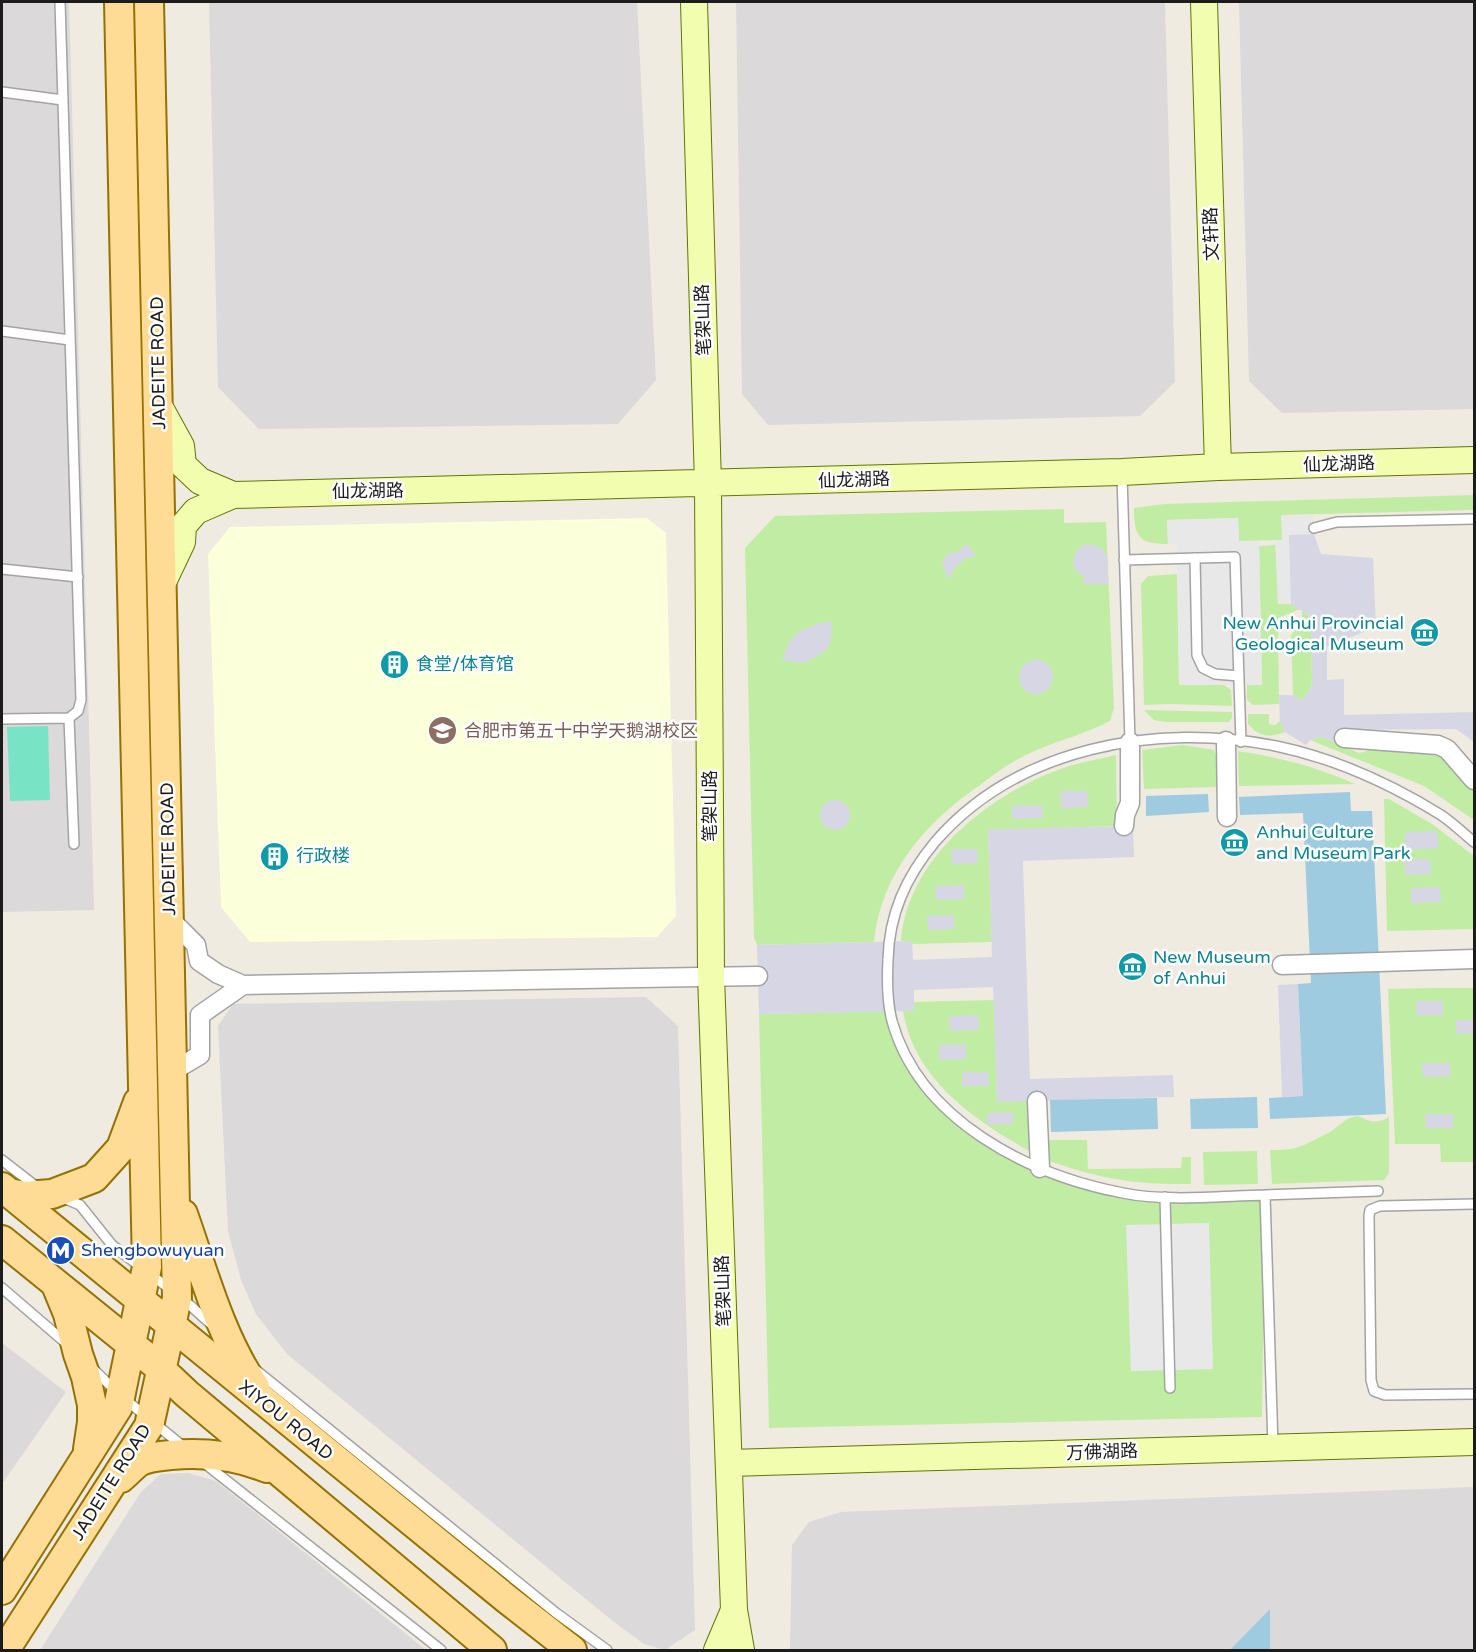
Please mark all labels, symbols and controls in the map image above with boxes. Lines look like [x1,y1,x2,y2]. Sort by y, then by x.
street label: 文轩路 [1199,207,1223,261]
street label: 笔架山路 [691,284,715,356]
street label: JADEITE ROAD [146,296,170,430]
street label: 仙龙湖路 [1303,452,1375,476]
street label: 仙龙湖路 [818,468,890,492]
street label: 仙龙湖路 [332,479,404,503]
place label: New Anhui Provincial Geological Museum [1222,612,1404,655]
museum icon: New Anhui Provincial Geological Museum [1409,617,1441,649]
building icon: 食堂/体育馆 [379,648,411,680]
place label: 食堂/体育馆 [416,653,514,675]
school or university icon: 合肥市第五十中学天鹅湖校区 [427,715,459,747]
place label: 合肥市第五十中学天鹅湖校区 [464,720,698,742]
street label: 笔架山路 [699,770,721,842]
street label: JADEITE ROAD [156,782,180,916]
place label: Anhui Culture and Museum Park [1256,821,1411,864]
museum icon: Anhui Culture and Museum Park [1219,826,1251,858]
building icon: 行政楼 [259,840,291,872]
place label: 行政楼 [296,845,350,867]
place label: New Museum of Anhui [1153,946,1271,989]
museum icon: New Museum of Anhui [1116,951,1148,983]
metro station icon: Shengbowuyuan [44,1234,76,1266]
place label: Shengbowuyuan [81,1239,225,1261]
street label: 笔架山路 [711,1255,735,1327]
street label: XIYOU ROAD [234,1375,338,1465]
street label: JADEITE ROAD [66,1420,156,1544]
street label: 万佛湖路 [1066,1440,1138,1464]

